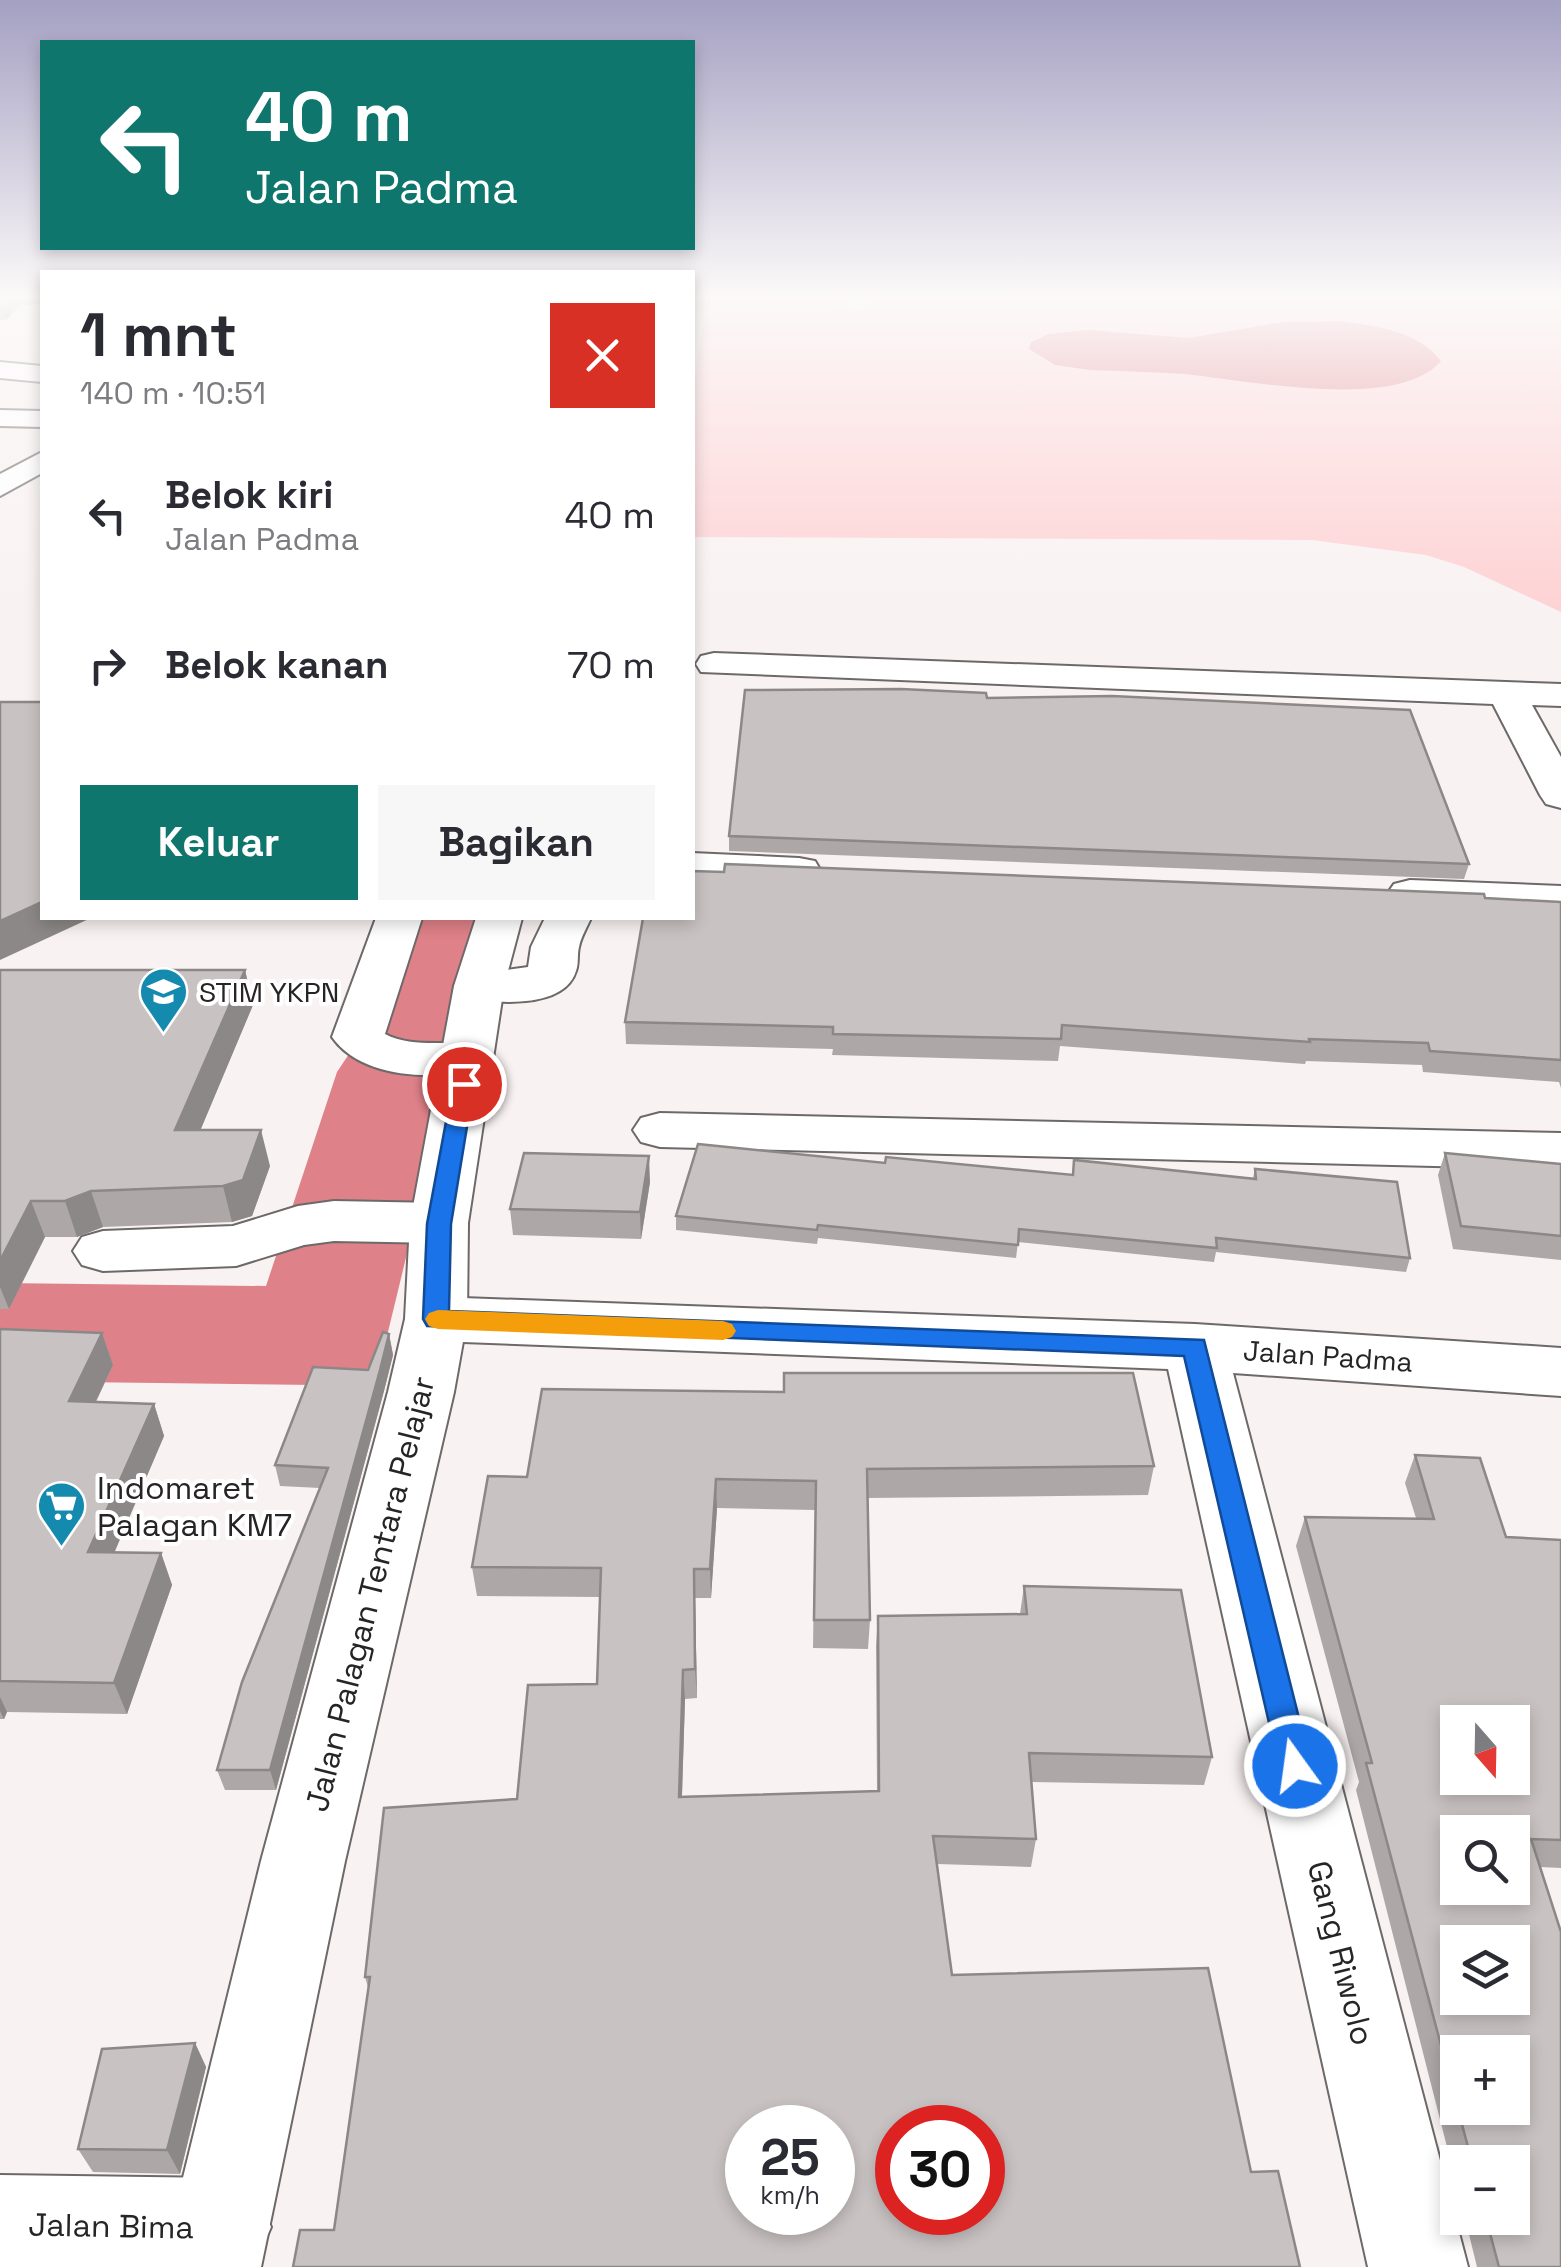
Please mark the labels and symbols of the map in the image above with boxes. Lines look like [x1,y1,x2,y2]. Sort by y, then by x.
school or university icon: STIM YKPN [138,966,190,1034]
place label: STIM YKPN [199,974,339,1010]
pin [422,1042,507,1127]
street label: Jalan Padma [1242,1332,1414,1380]
street label: Jalan Palagan Tentara Pelajar [297,1372,443,1816]
place label: Indomaret Palagan KM7 [97,1468,292,1545]
supermarket icon: Indomaret Palagan KM7 [36,1480,88,1548]
north arrow [1440,1705,1530,1795]
position arrow [1243,1714,1347,1818]
street label: Gang Riwolo [1299,1857,1383,2049]
speed limit sign: 30 [875,2105,1005,2235]
street label: Jalan Bima [28,2205,194,2247]

